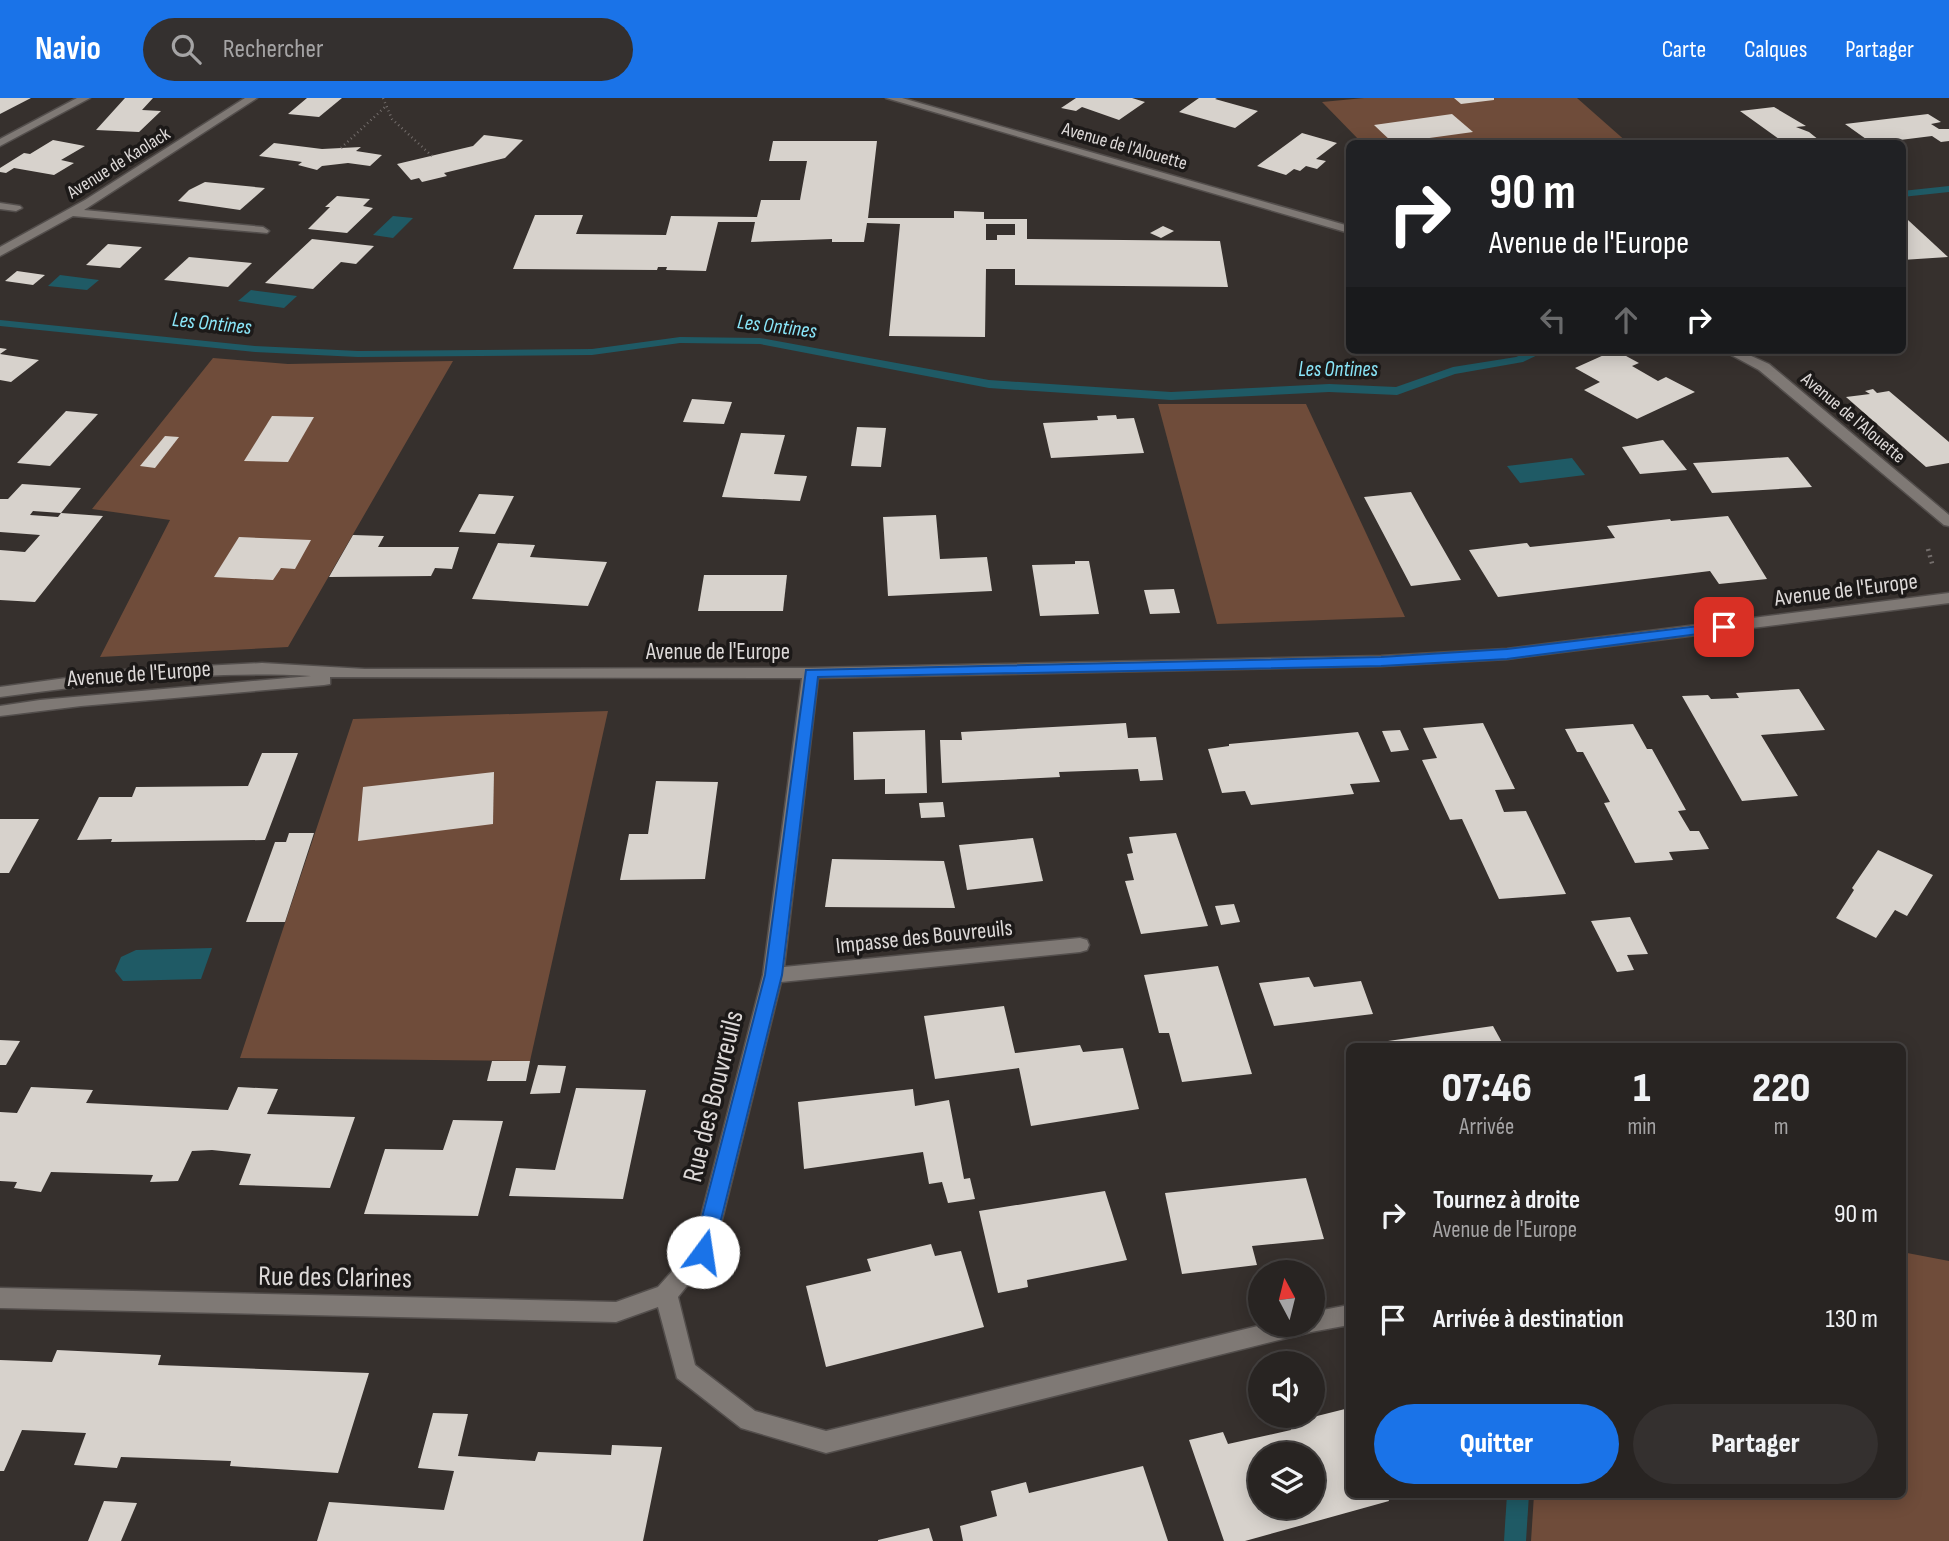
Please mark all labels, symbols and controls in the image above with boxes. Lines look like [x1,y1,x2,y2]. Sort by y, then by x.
search box [143,18,633,81]
text: Navio [35,29,101,69]
icon: search [167,30,205,68]
text: Rechercher [223,34,323,65]
text: Carte [1662,35,1706,64]
text: Calques [1744,35,1807,64]
text: Partager [1845,35,1914,64]
street label: Avenue de l'Alouette [1058,117,1190,175]
street label: Avenue de Kaolack [62,122,175,205]
text: 90 m [1489,164,1576,223]
icon: right [1374,168,1465,259]
text: Avenue de l'Europe [1489,224,1689,263]
icon: left [1534,301,1572,339]
icon: ahead [1607,301,1645,339]
icon: right [1680,301,1718,339]
water label: Les Ontines [171,307,254,340]
water label: Les Ontines [736,309,819,344]
water label: Les Ontines [1298,357,1378,382]
street label: Avenue de l'Alouette [1795,367,1910,468]
street label: Avenue de l'Europe [1772,567,1919,613]
pin [1694,597,1754,657]
icon: arrive [1705,608,1743,646]
street label: Avenue de l'Europe [645,638,790,666]
street label: Avenue de l'Europe [65,655,212,693]
street label: Impasse des Bouvreuils [834,914,1014,960]
street label: Rue des Bouvreuils [676,1007,751,1185]
text: 07:46 [1442,1063,1532,1114]
text: 1 [1633,1063,1651,1114]
text: 220 [1752,1063,1810,1114]
text: Arrivée [1459,1113,1514,1141]
text: min [1628,1113,1656,1141]
text: m [1774,1113,1789,1141]
text: Tournez à droite [1433,1185,1580,1216]
icon: right [1374,1196,1412,1234]
text: 90 m [1834,1199,1878,1230]
position arrow [666,1215,740,1289]
text: Avenue de l'Europe [1433,1216,1577,1244]
street label: Rue des Clarines [258,1260,412,1295]
north arrow [1248,1260,1325,1337]
map controls [1248,1260,1325,1519]
icon: arrive [1374,1301,1412,1339]
text: Arrivée à destination [1433,1304,1624,1335]
text: 130 m [1826,1304,1878,1335]
button: sound [1248,1351,1325,1428]
button: Quitter [1374,1404,1619,1484]
button: Partager [1633,1404,1878,1484]
button: layers [1248,1442,1325,1519]

